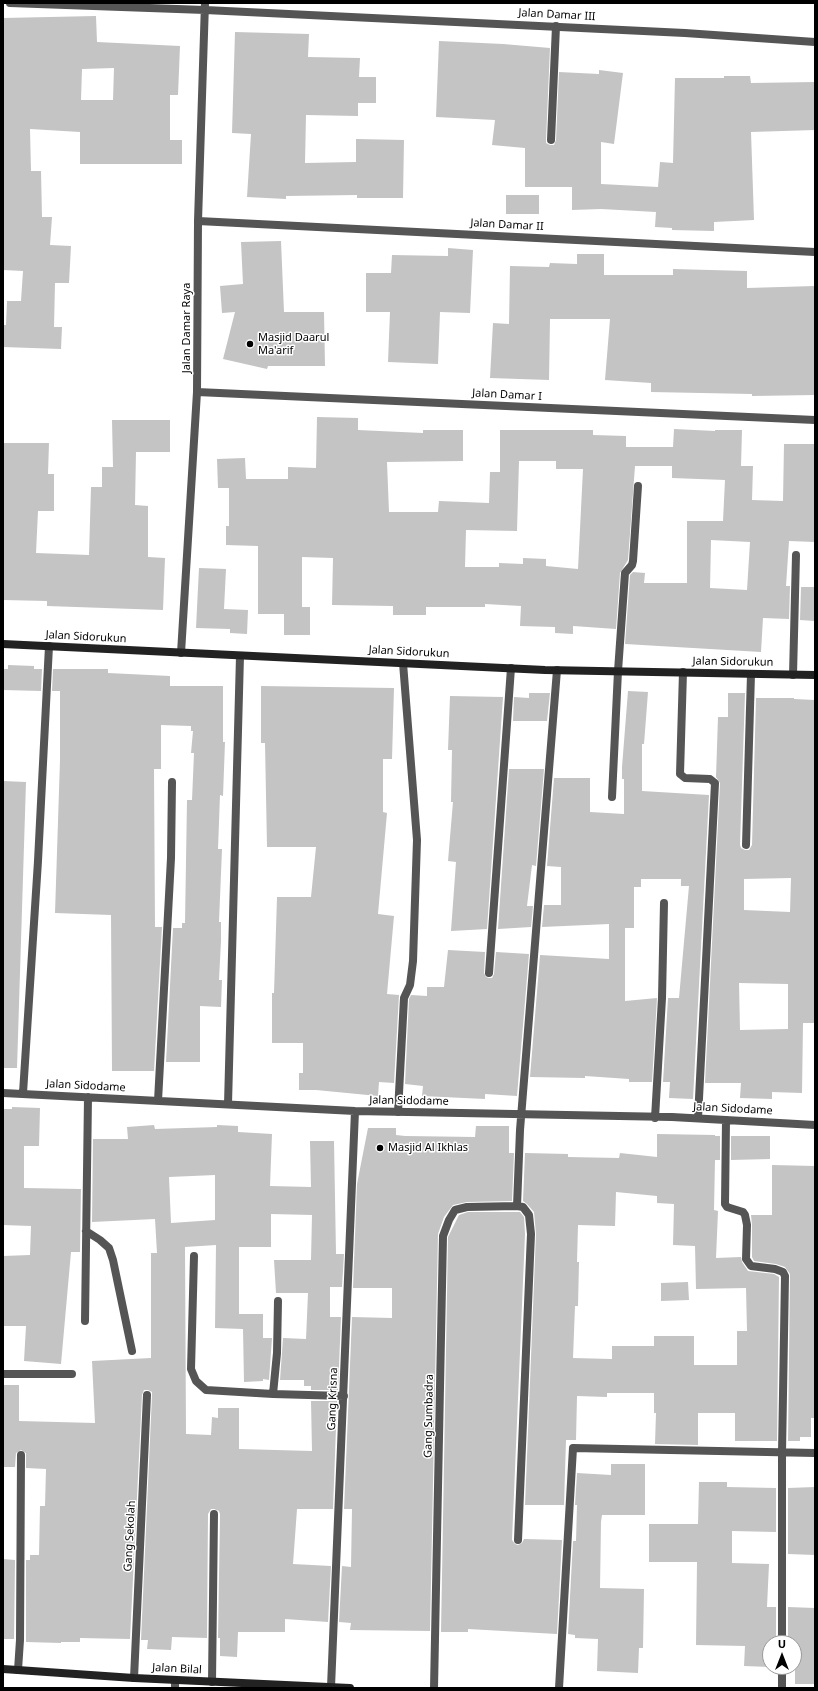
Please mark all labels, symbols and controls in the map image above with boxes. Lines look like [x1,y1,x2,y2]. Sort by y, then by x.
street label: Jalan Damar III [518,6,596,24]
street label: Jalan Damar II [470,216,544,234]
street label: Jalan Damar Raya [180,283,194,373]
place label: Masjid Daarul Ma'arif [258,331,329,357]
marker: Masjid Daarul Ma'arif [245,339,255,349]
street label: Jalan Damar I [472,387,542,403]
street label: Jalan Sidorukun [45,628,127,646]
street label: Jalan Sidorukun [368,643,450,661]
street label: Jalan Sidorukun [692,655,774,669]
street label: Jalan Sidodame [46,1077,126,1095]
street label: Jalan Sidodame [369,1094,449,1108]
street label: Jalan Sidodame [693,1100,773,1118]
place label: Masjid Al Ikhlas [388,1141,468,1155]
marker: Masjid Al Ikhlas [375,1143,385,1153]
street label: Gang Krisna [325,1367,341,1431]
street label: Gang Sumbadra [422,1374,436,1458]
street label: Gang Sekolah [122,1500,138,1572]
north arrow [762,1635,802,1675]
text: U [778,1636,786,1651]
street label: Jalan Bilal [152,1661,202,1677]

